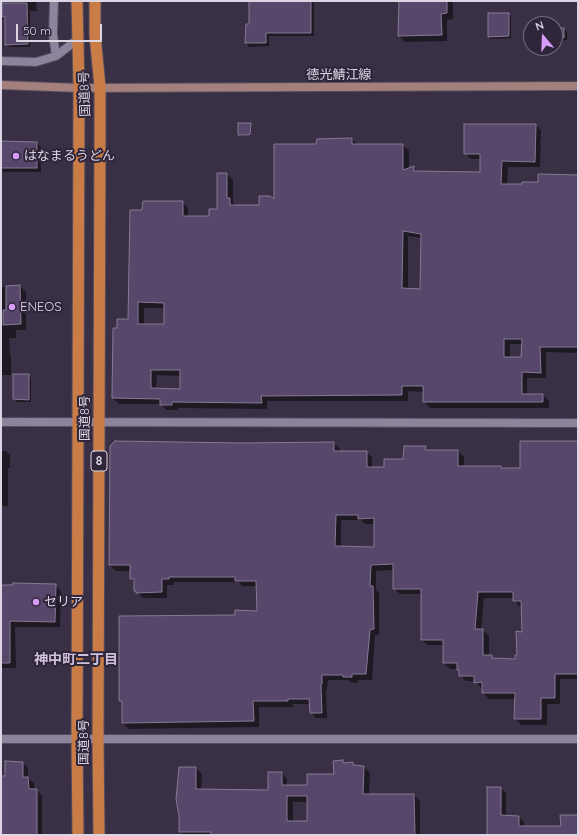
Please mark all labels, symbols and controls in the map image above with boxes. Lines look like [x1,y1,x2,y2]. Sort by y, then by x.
scale bar [18,16,104,42]
north arrow [523,16,563,56]
text: N [533,18,546,34]
text: 50 m [23,23,51,38]
street label: 徳光鯖江線 [307,67,371,83]
street label: 国道8号 [76,71,94,117]
place label: はなまるうどん [24,148,115,164]
marker: はなまるうどん [11,151,21,161]
place label: ENEOS [20,299,61,315]
marker: ENEOS [7,302,17,312]
street label: 国道8号 [77,395,93,441]
road number: 8 [91,451,107,471]
place label: セリア [44,594,83,610]
marker: セリア [31,597,41,607]
district label: 神中町二丁目 [34,652,118,668]
street label: 国道8号 [76,719,92,765]

